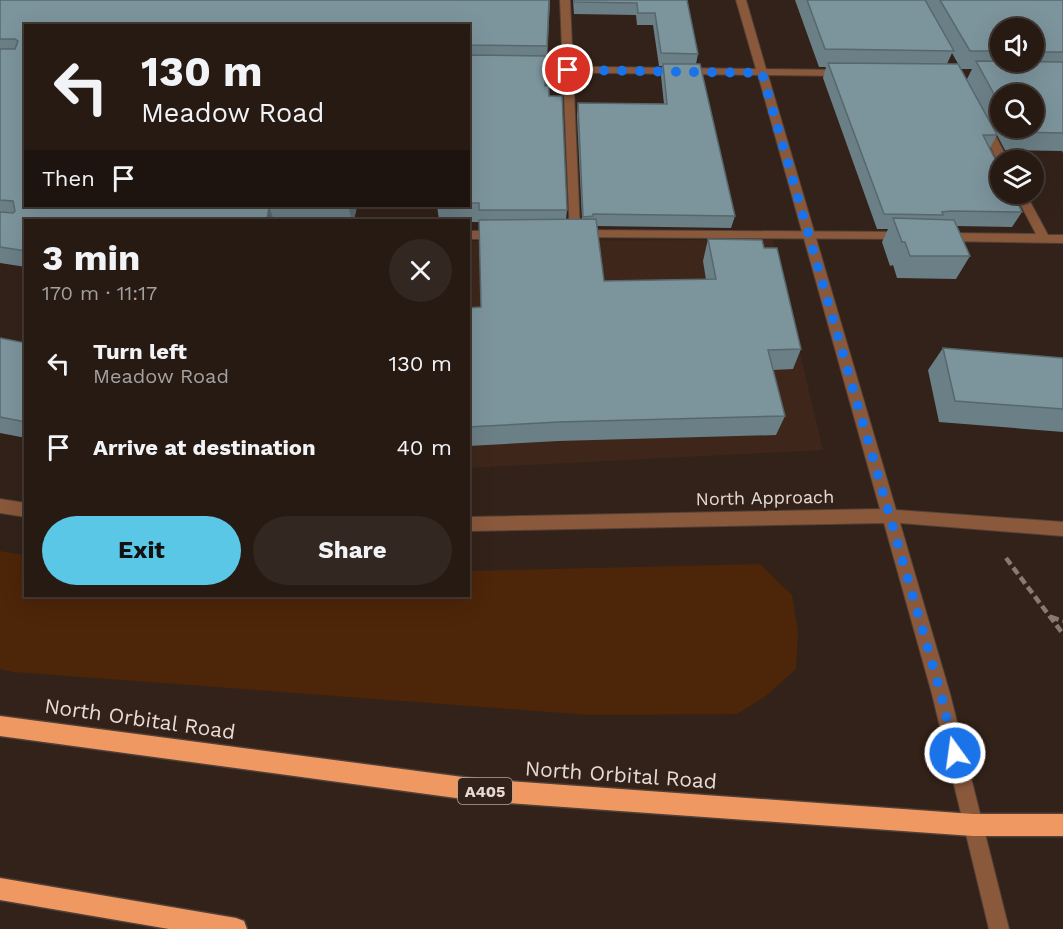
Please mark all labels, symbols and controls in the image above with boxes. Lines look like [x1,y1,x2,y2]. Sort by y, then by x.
map controls [990,18,1044,204]
button: sound [990,18,1044,72]
pin [542,44,593,95]
text: 130 m [141,47,263,96]
icon: left [42,48,120,126]
icon: arrive [551,53,584,86]
button: search [990,84,1044,138]
text: Meadow Road [141,97,325,129]
button: layers [990,150,1044,204]
icon: arrive [107,162,140,195]
text: Then [42,166,95,191]
text: 3 min [42,237,140,279]
button: close [389,239,452,302]
text: 170 m · 11:17 [42,281,157,305]
text: Turn left [93,339,187,364]
icon: left [42,347,75,380]
text: 130 m [388,351,452,376]
text: Meadow Road [93,364,229,388]
icon: arrive [42,431,75,464]
text: Arrive at destination [93,435,316,460]
text: 40 m [396,435,452,460]
street label: North Approach [696,486,834,509]
button: Exit [42,516,241,585]
button: Share [253,516,452,585]
street label: North Orbital Road [43,693,237,744]
position arrow [923,721,987,785]
street label: North Orbital Road [524,755,718,794]
road number: A405 [458,778,512,804]

